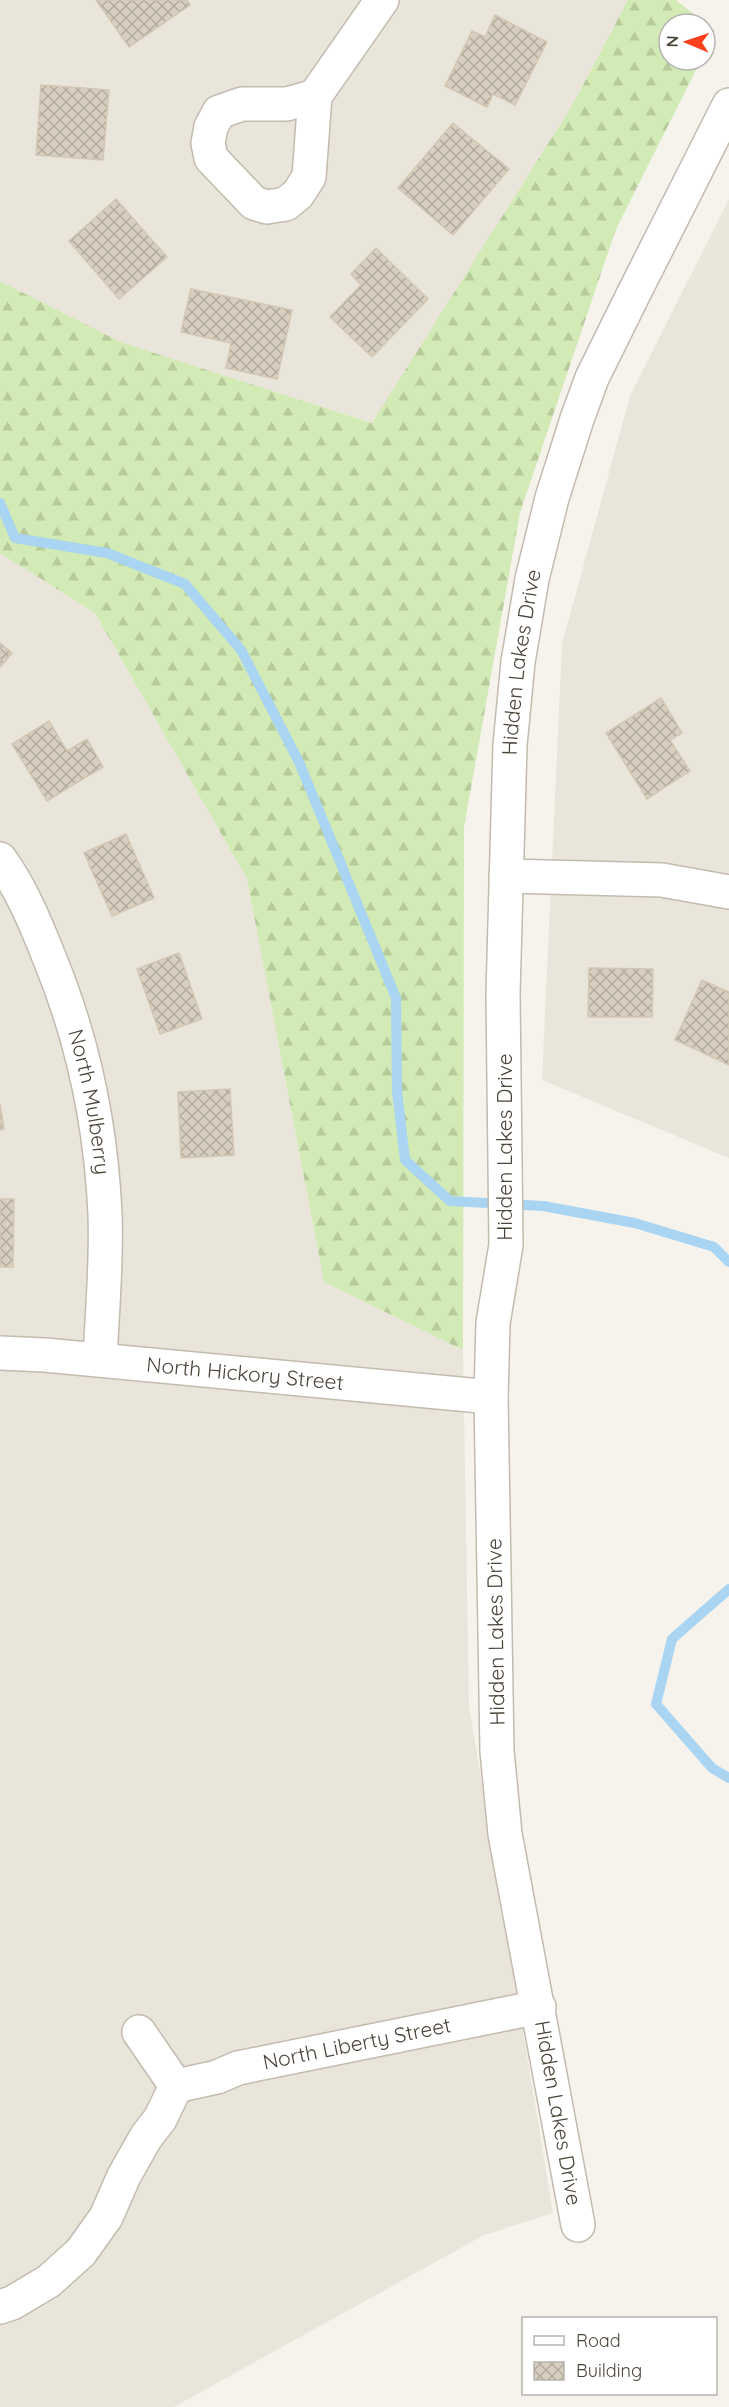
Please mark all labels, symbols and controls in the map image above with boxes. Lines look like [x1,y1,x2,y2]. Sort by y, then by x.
north arrow [657,12,717,72]
text: N [662,35,682,48]
street label: Hidden Lakes Drive [496,566,546,756]
street label: North Mulberry [63,1026,116,1176]
street label: Hidden Lakes Drive [491,1053,517,1241]
street label: North Hickory Street [145,1351,345,1395]
street label: Hidden Lakes Drive [480,1538,510,1726]
street label: North Liberty Street [260,2011,453,2075]
street label: Hidden Lakes Drive [530,2018,588,2207]
legend [522,2317,717,2395]
text: Road [576,2329,621,2352]
text: Building [576,2359,642,2382]

